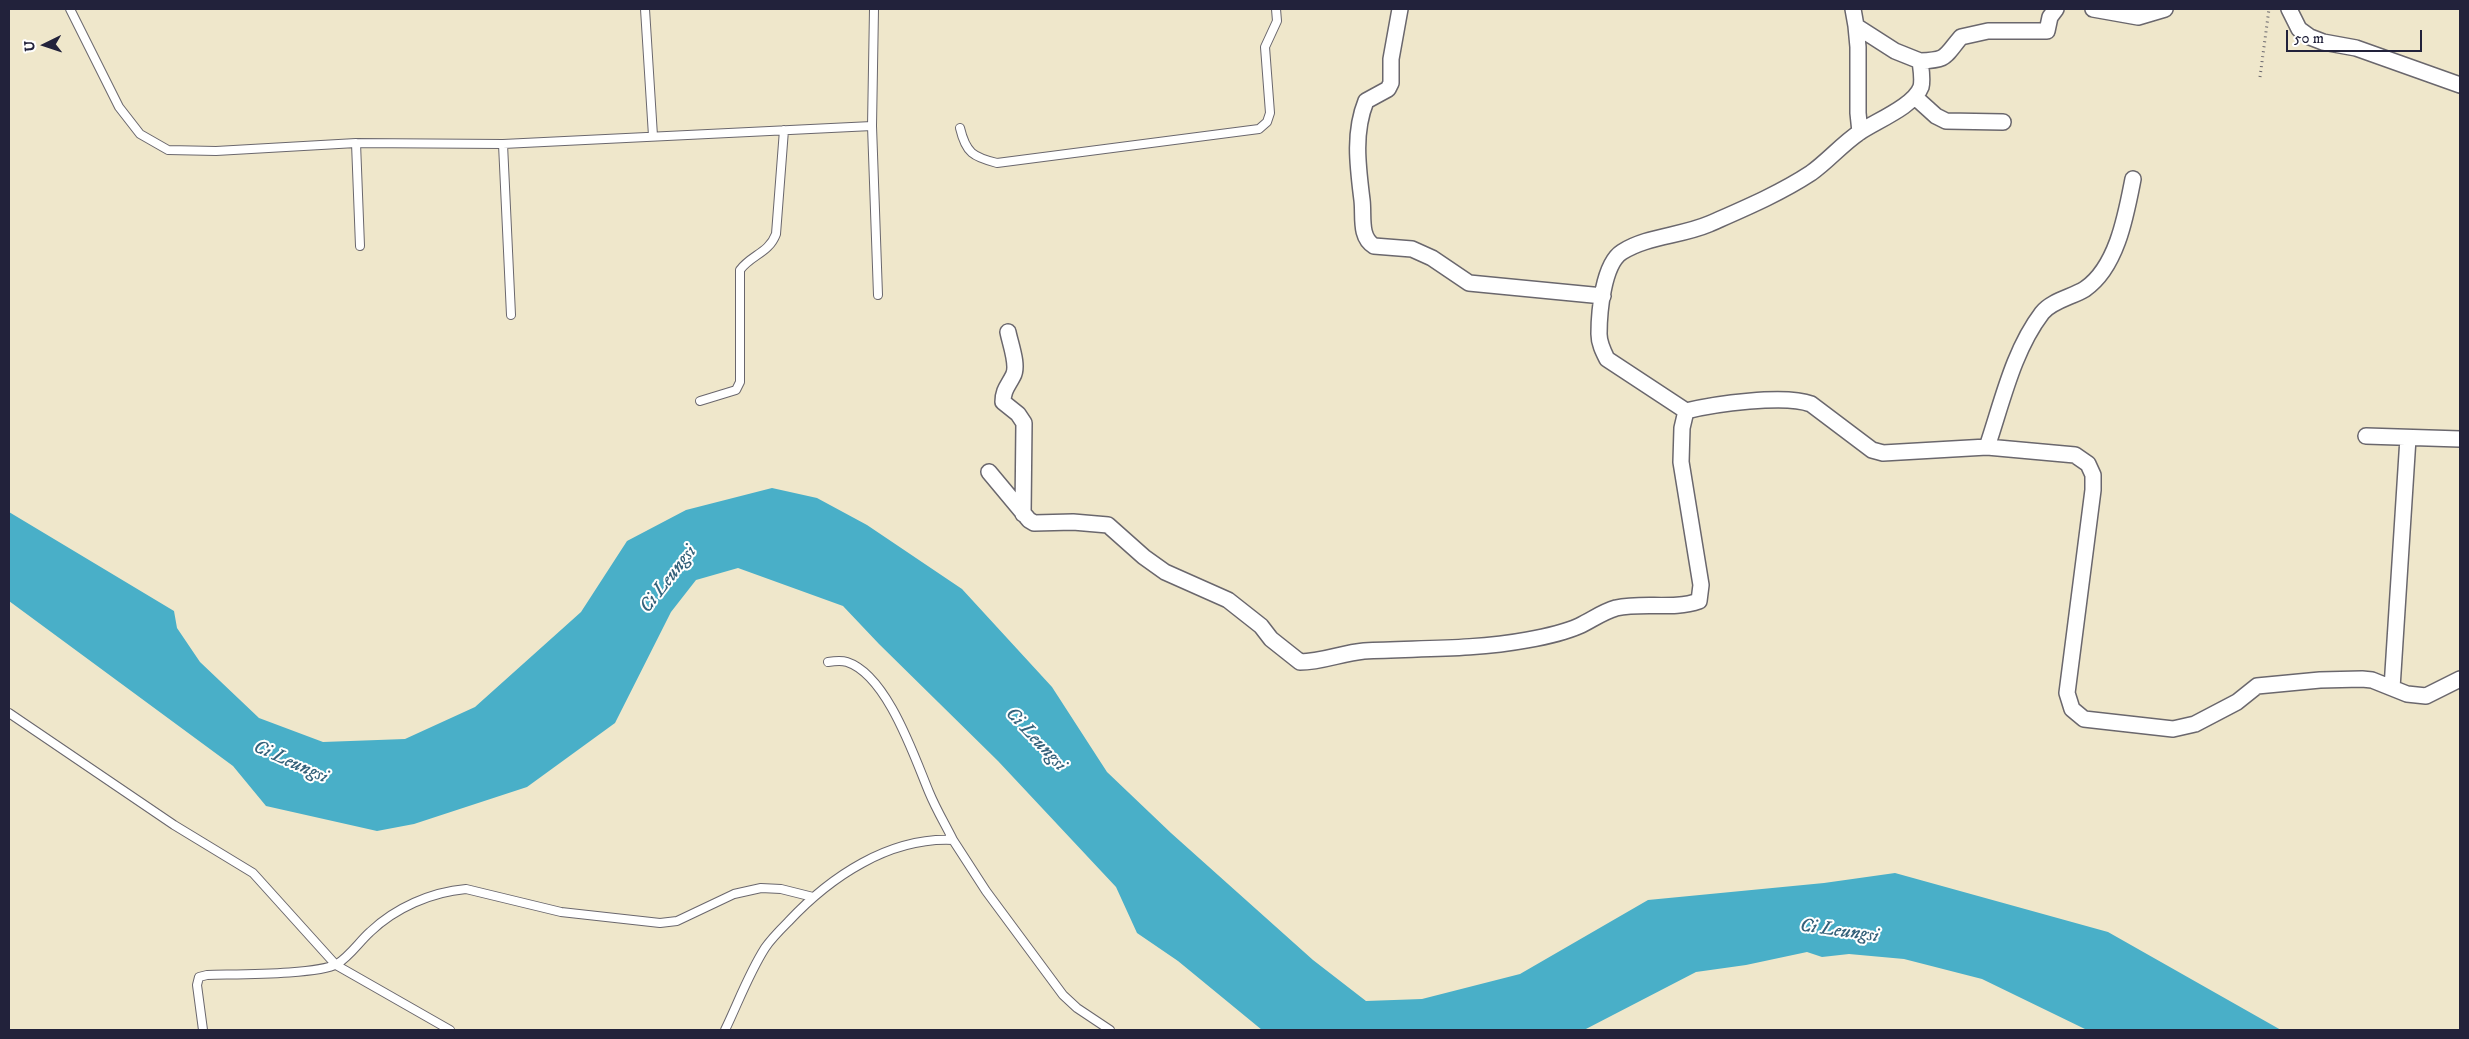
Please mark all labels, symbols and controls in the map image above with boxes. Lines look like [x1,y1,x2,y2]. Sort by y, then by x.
north arrow [20,20,70,70]
scale bar [2289,20,2425,52]
text: 50 m [2294,29,2324,48]
text: U [21,40,39,52]
water label: Ci Leungsi [636,542,702,618]
water label: Ci Leungsi [1000,703,1070,777]
water label: Ci Leungsi [249,736,331,790]
water label: Ci Leungsi [1798,915,1880,949]

